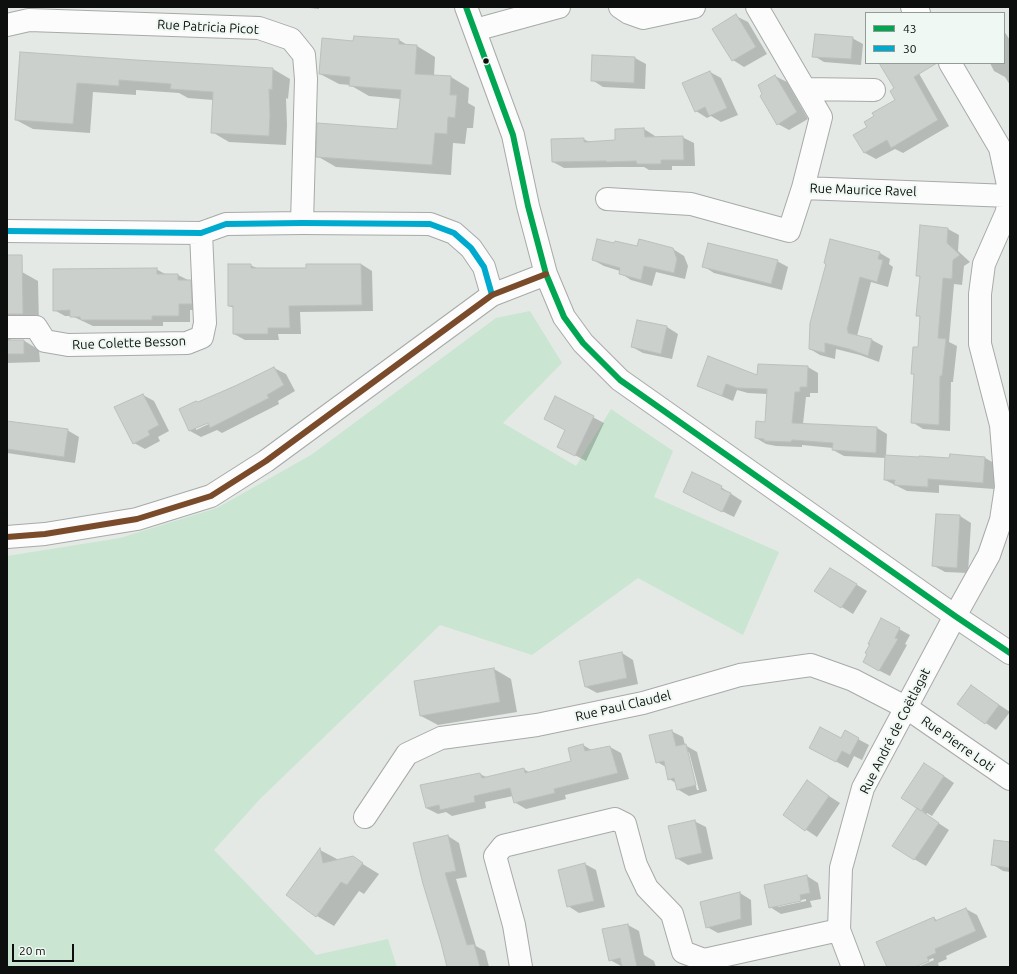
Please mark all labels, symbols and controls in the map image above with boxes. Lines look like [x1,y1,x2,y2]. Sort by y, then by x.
legend [865,12,1005,64]
street label: Rue Patricia Picot [157,17,259,37]
text: 43 [903,22,917,35]
text: 30 [903,42,917,55]
unlabelled marker [481,56,491,66]
street label: Rue Maurice Ravel [809,180,917,200]
street label: Rue Colette Besson [72,333,186,353]
street label: Rue André de Coëtlagat [856,665,934,797]
street label: Rue Paul Claudel [574,687,672,725]
street label: Rue Pierre Loti [918,713,998,775]
scale bar [14,936,76,962]
text: 20 m [19,944,46,957]

